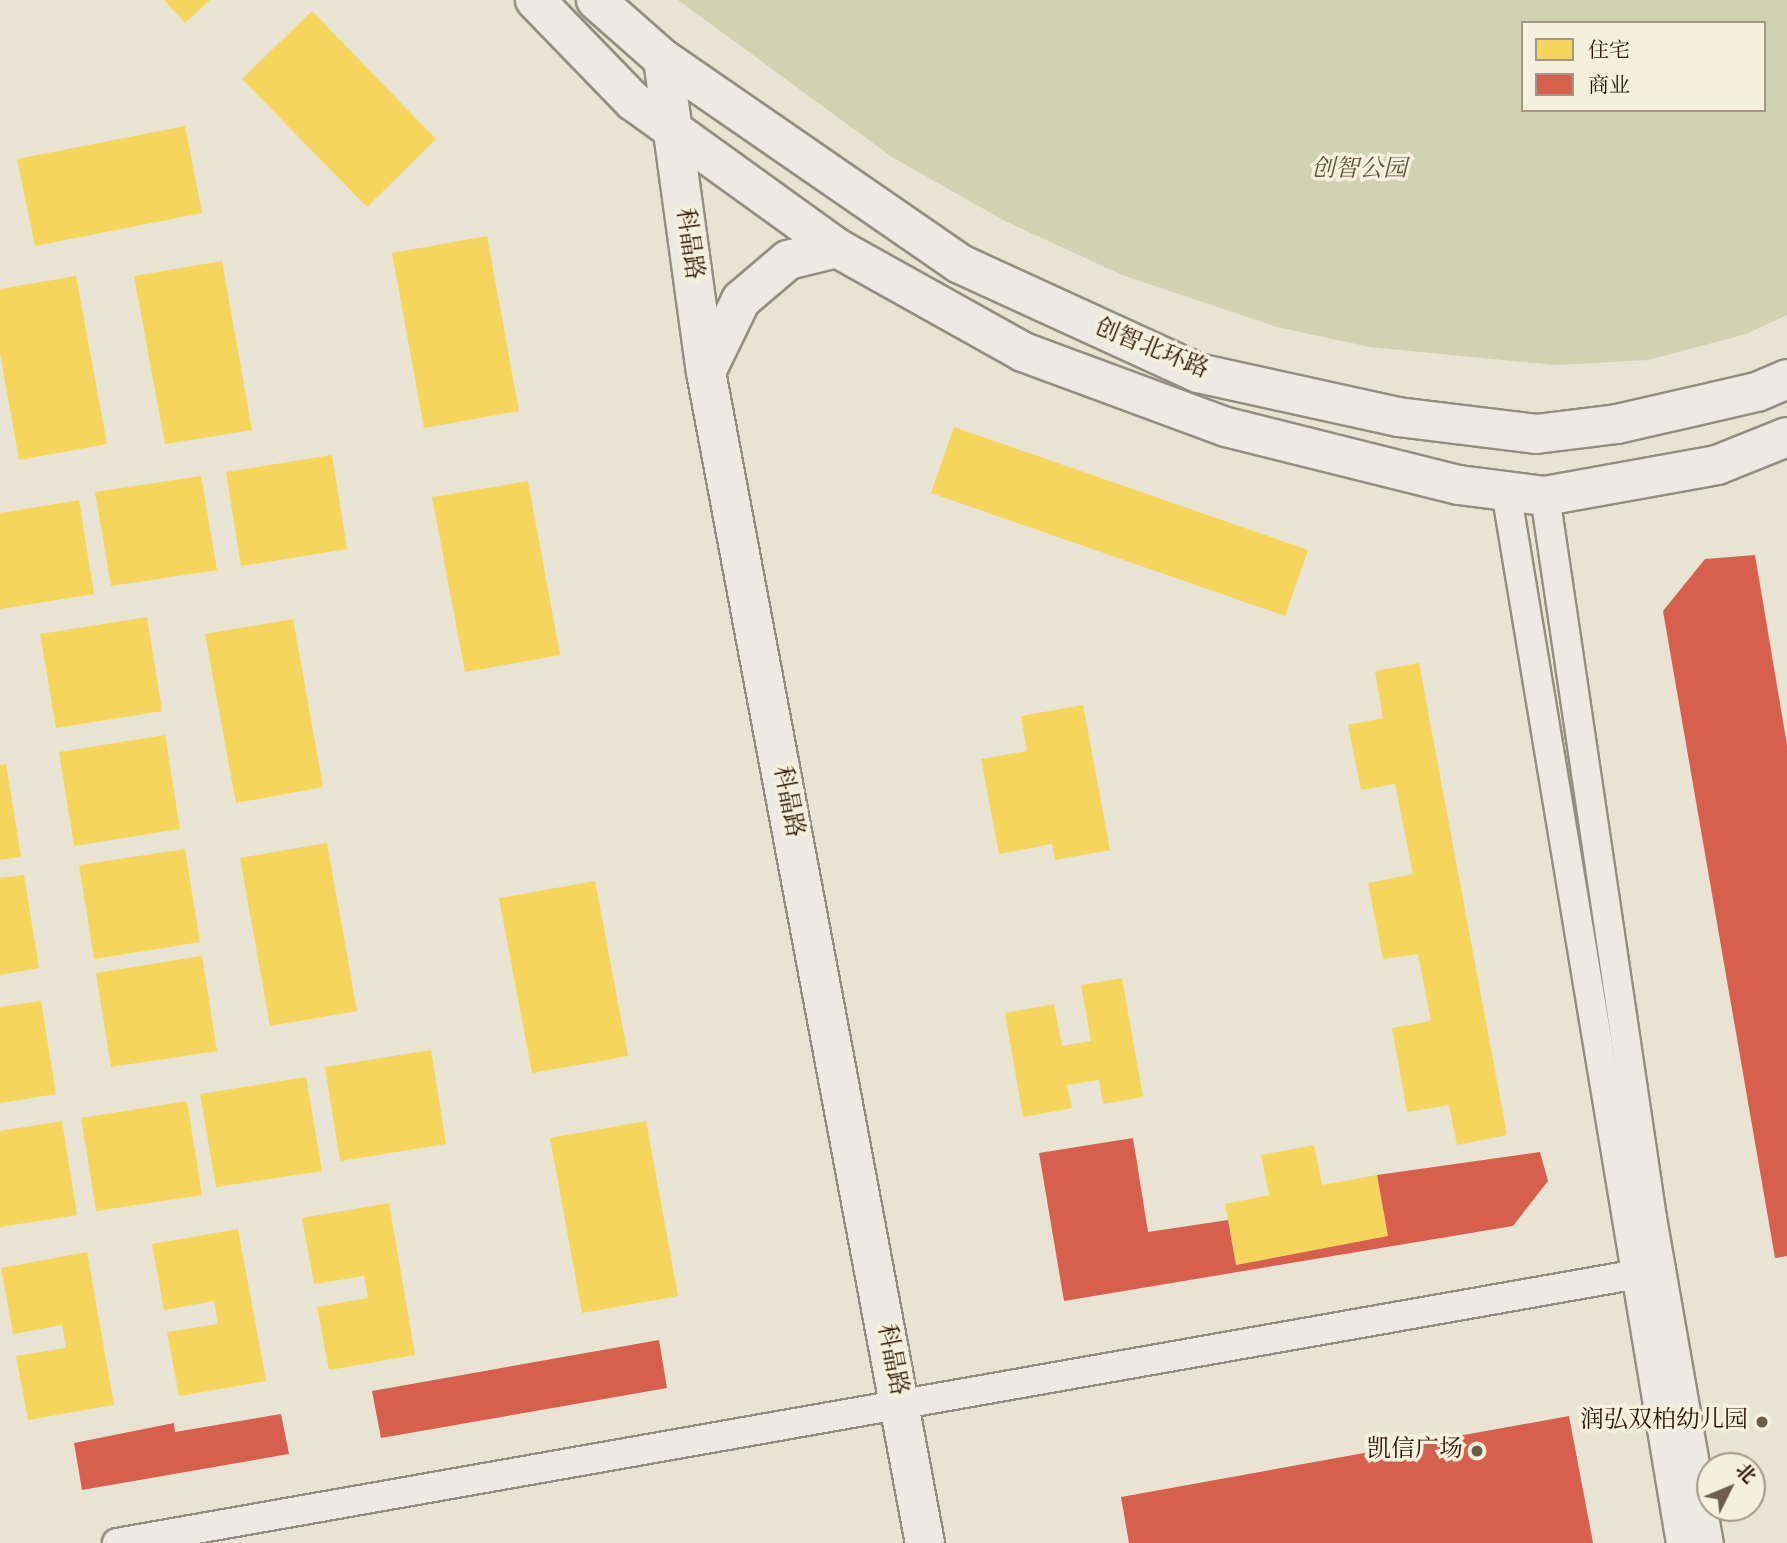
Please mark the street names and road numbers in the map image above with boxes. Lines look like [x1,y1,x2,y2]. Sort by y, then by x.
street label: 科晶路 [669,206,707,282]
street label: 创智北环路 [1090,314,1212,386]
street label: 科晶路 [766,764,808,840]
street label: 科晶路 [870,1322,912,1398]

